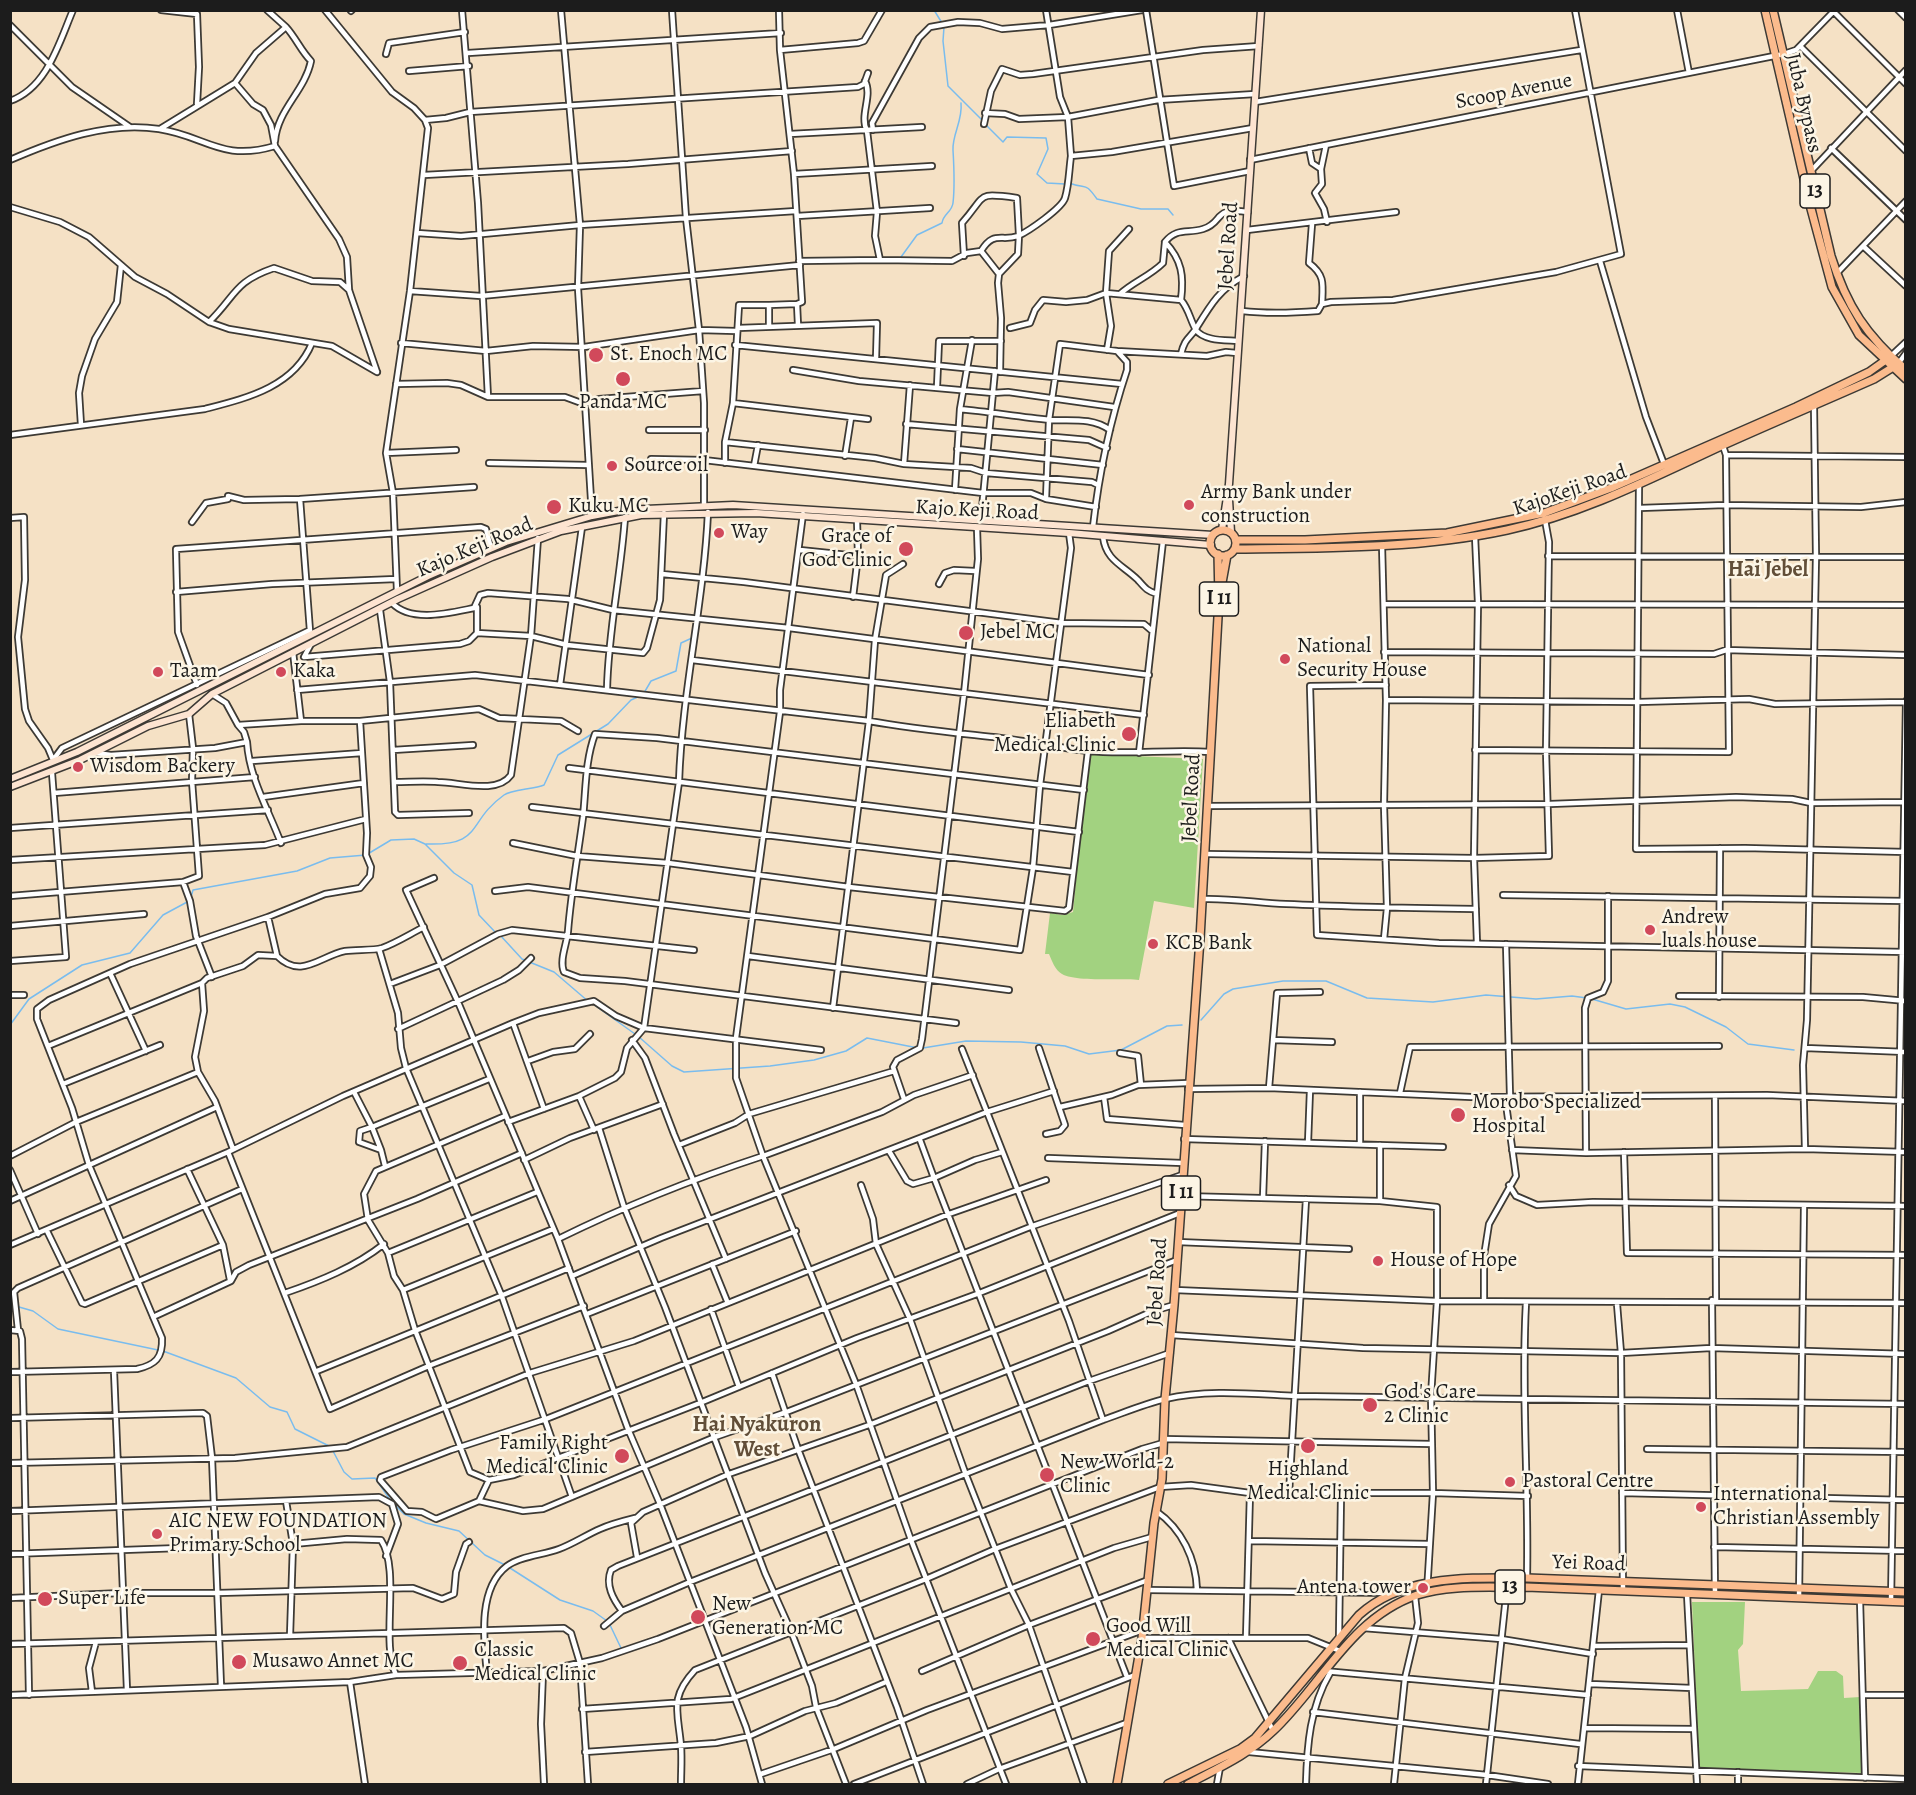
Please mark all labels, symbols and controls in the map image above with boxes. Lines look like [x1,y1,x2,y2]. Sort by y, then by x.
street label: Juba Bypass [1779,51,1827,155]
street label: Scoop Avenue [1454,68,1574,116]
road number: 13 [1800,174,1830,208]
street label: Jebel Road [1213,201,1245,291]
place label: St. Enoch MC [610,342,727,368]
marker: St. Enoch MC [587,346,605,364]
marker: Panda MC [614,370,632,388]
place label: Panda MC [579,390,667,416]
place label: Source oil [624,453,708,479]
marker: Source oil [605,459,619,473]
street label: KajoKeji Road [1510,460,1630,522]
place label: Army Bank under construction [1201,480,1352,530]
place label: Kuku MC [568,494,649,520]
street label: Kajo Keji Road [915,495,1039,527]
marker: Kuku MC [545,498,563,516]
marker: Army Bank under construction [1182,498,1196,512]
street label: Kajo Keji Road [413,512,537,584]
place label: Way [731,520,768,546]
place label: Grace of God Clinic [802,524,892,574]
marker: Way [712,526,726,540]
marker: Grace of God Clinic [897,540,915,558]
district label: Hai Jebel [1728,558,1808,584]
road number: I 11 [1200,582,1238,616]
place label: Jebel MC [980,620,1056,646]
marker: Jebel MC [957,624,975,642]
place label: National Security House [1297,634,1427,684]
marker: National Security House [1278,652,1292,666]
place label: Taam [170,659,217,685]
place label: Kaka [293,659,336,685]
marker: Taam [151,665,165,679]
marker: Kaka [274,665,288,679]
place label: Eliabeth Medical Clinic [994,709,1116,759]
marker: Eliabeth Medical Clinic [1120,725,1138,743]
street label: Jebel Road [1177,753,1207,843]
place label: Wisdom Backery [90,754,235,780]
marker: Wisdom Backery [71,760,85,774]
place label: Andrew luals house [1662,905,1757,955]
marker: Andrew luals house [1643,923,1657,937]
place label: KCB Bank [1165,931,1252,957]
marker: KCB Bank [1146,937,1160,951]
place label: Morobo Specialized Hospital [1472,1090,1641,1140]
marker: Morobo Specialized Hospital [1449,1106,1467,1124]
road number: I 11 [1162,1176,1200,1210]
street label: Jebel Road [1142,1237,1174,1327]
place label: House of Hope [1390,1248,1517,1274]
marker: House of Hope [1371,1254,1385,1268]
place label: God's Care 2 Clinic [1384,1380,1476,1430]
marker: God's Care 2 Clinic [1361,1396,1379,1414]
district label: Hai Nyakuron West [693,1413,821,1464]
place label: Family Right Medical Clinic [486,1431,608,1481]
marker: Highland Medical Clinic [1299,1437,1317,1455]
marker: Family Right Medical Clinic [613,1447,631,1465]
place label: New World-2 Clinic [1060,1450,1174,1500]
place label: Highland Medical Clinic [1247,1457,1369,1507]
marker: New World-2 Clinic [1038,1466,1056,1484]
place label: Pastoral Centre [1522,1469,1653,1495]
marker: Pastoral Centre [1503,1475,1517,1489]
place label: International Christian Assembly [1713,1482,1879,1532]
marker: International Christian Assembly [1694,1500,1708,1514]
place label: AIC NEW FOUNDATION Primary School [169,1509,387,1559]
marker: AIC NEW FOUNDATION Primary School [150,1527,164,1541]
street label: Yei Road [1552,1550,1626,1578]
road number: 13 [1495,1570,1525,1604]
place label: Antena tower [1297,1575,1411,1601]
marker: Antena tower [1416,1581,1430,1595]
place label: Super Life [58,1586,146,1612]
marker: Super Life [36,1590,54,1608]
place label: New Generation MC [712,1592,843,1642]
marker: New Generation MC [689,1608,707,1626]
place label: Good Will Medical Clinic [1106,1614,1228,1664]
marker: Good Will Medical Clinic [1084,1630,1102,1648]
place label: Classic Medical Clinic [474,1638,596,1688]
place label: Musawo Annet MC [252,1649,414,1675]
marker: Musawo Annet MC [230,1653,248,1671]
marker: Classic Medical Clinic [451,1654,469,1672]

